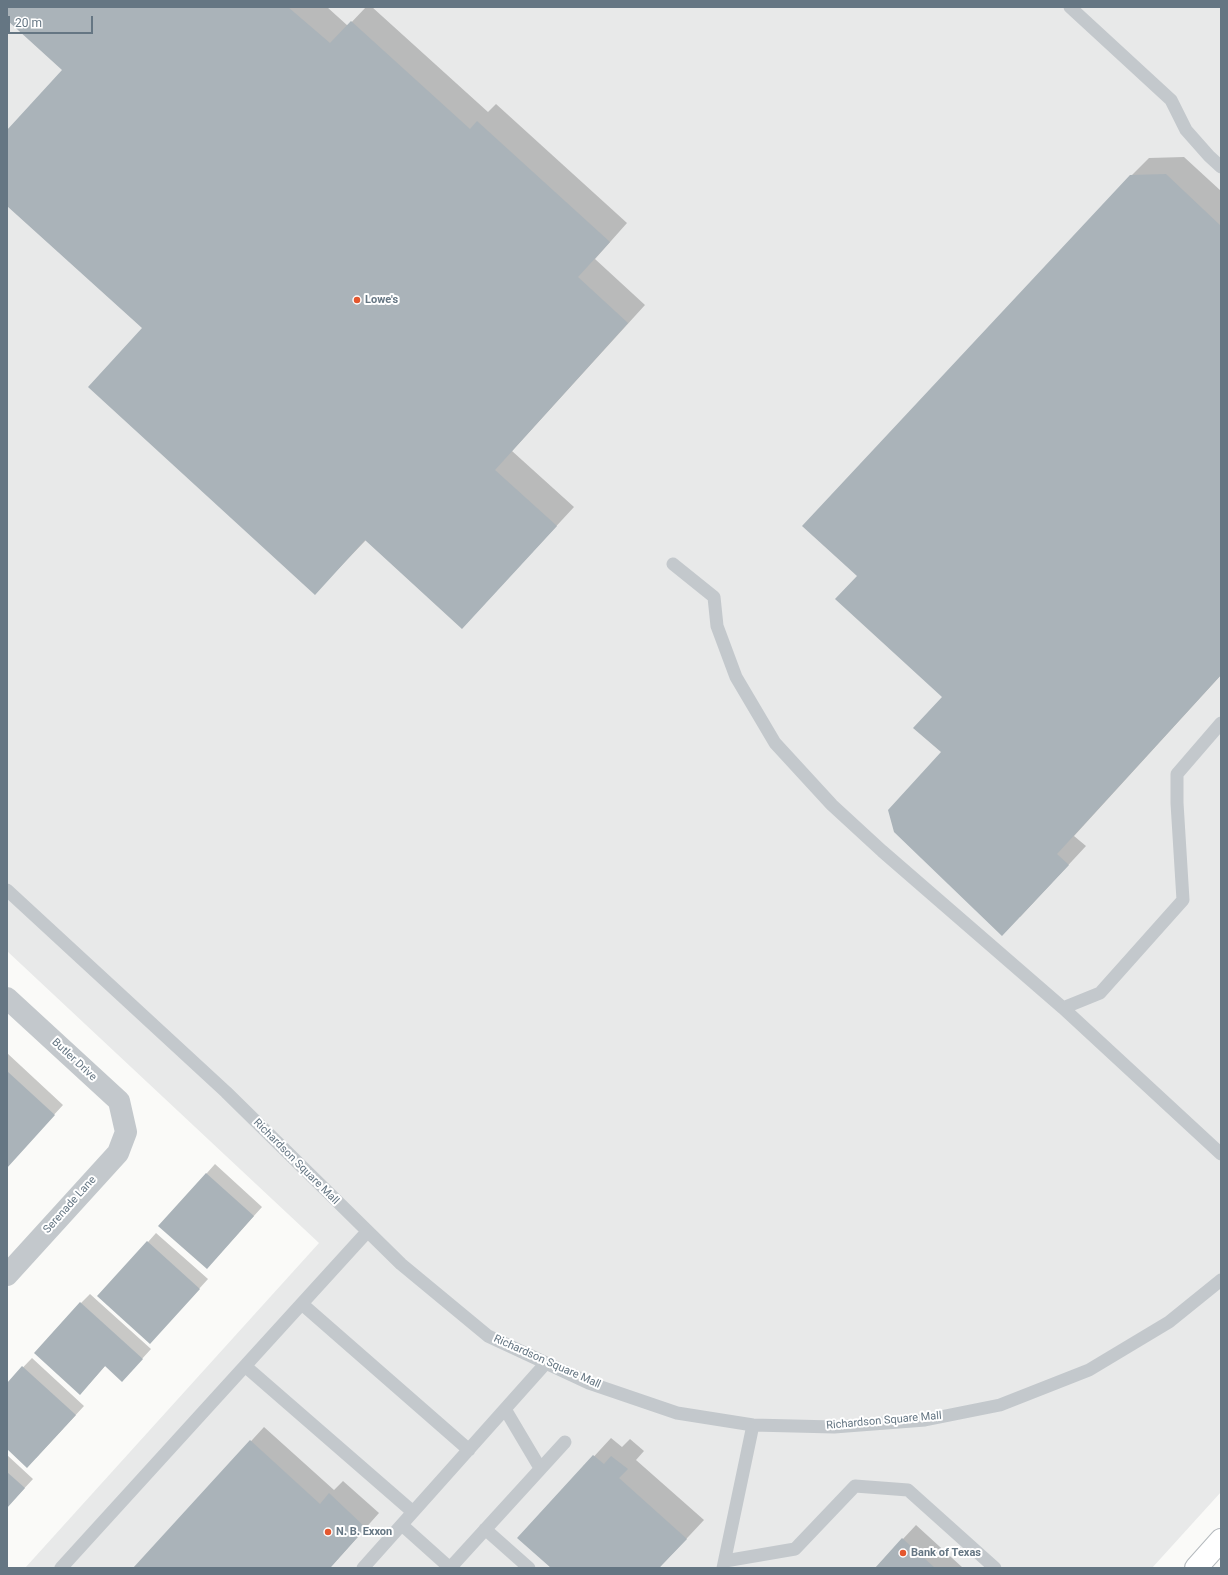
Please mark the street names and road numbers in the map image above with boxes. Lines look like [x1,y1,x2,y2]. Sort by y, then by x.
street label: Butler Drive [49,1036,99,1084]
street label: Richardson Square Mall [250,1116,342,1208]
street label: Serenade Lane [41,1174,99,1236]
street label: Richardson Square Mall [491,1332,603,1392]
street label: Richardson Square Mall [826,1409,942,1433]

